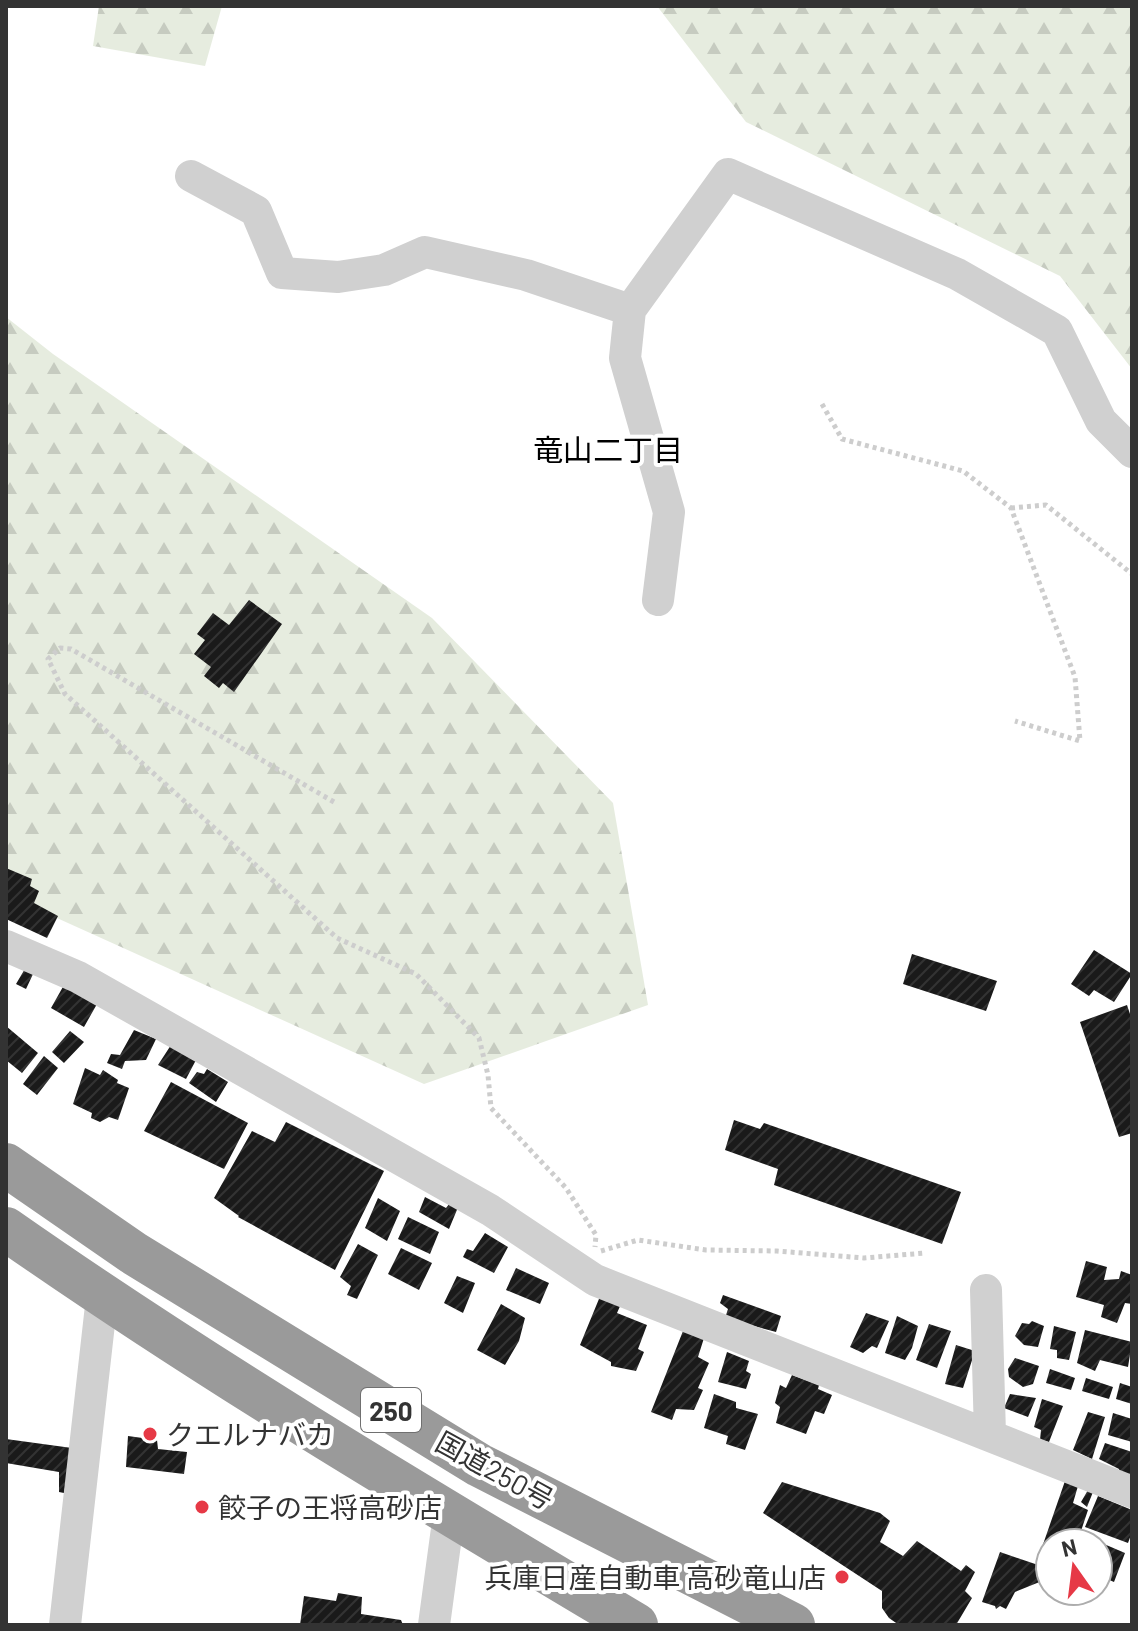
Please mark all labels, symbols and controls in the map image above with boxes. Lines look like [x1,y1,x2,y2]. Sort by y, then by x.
district label: 竜山二丁目 [533,431,683,467]
road number: 250 [361,1388,421,1432]
place label: クエルナバカ [166,1417,334,1451]
street label: 国道250号 [430,1424,560,1516]
marker: クエルナバカ [141,1425,159,1443]
place label: 餃子の王将高砂店 [218,1490,442,1524]
marker: 餃子の王将高砂店 [193,1498,211,1516]
north arrow [1034,1527,1114,1607]
text: N [1059,1532,1079,1561]
place label: 兵庫日産自動車 高砂竜山店 [484,1560,826,1594]
marker: 兵庫日産自動車 高砂竜山店 [833,1568,851,1586]

